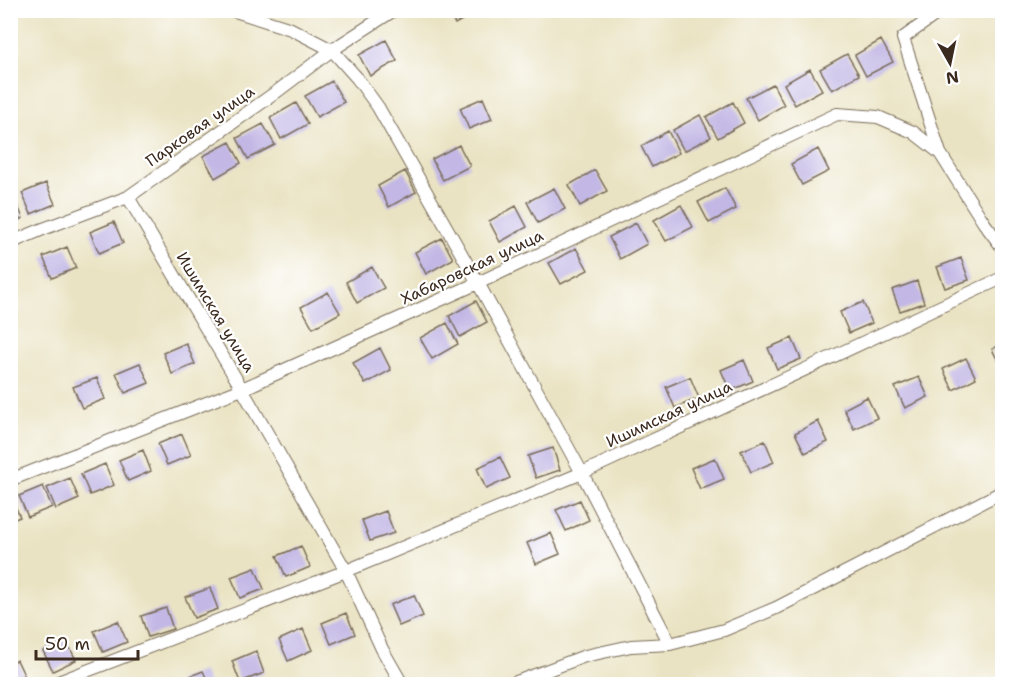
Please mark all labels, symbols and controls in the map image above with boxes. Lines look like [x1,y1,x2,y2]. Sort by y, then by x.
north arrow [920,33,980,93]
text: N [944,66,960,89]
street label: Парковая улица [141,81,259,171]
street label: Хабаровская улица [397,225,547,309]
street label: Ишимская улица [172,248,260,376]
street label: Ишимская улица [603,376,735,452]
scale bar [36,623,138,661]
text: 50 m [45,632,90,656]

